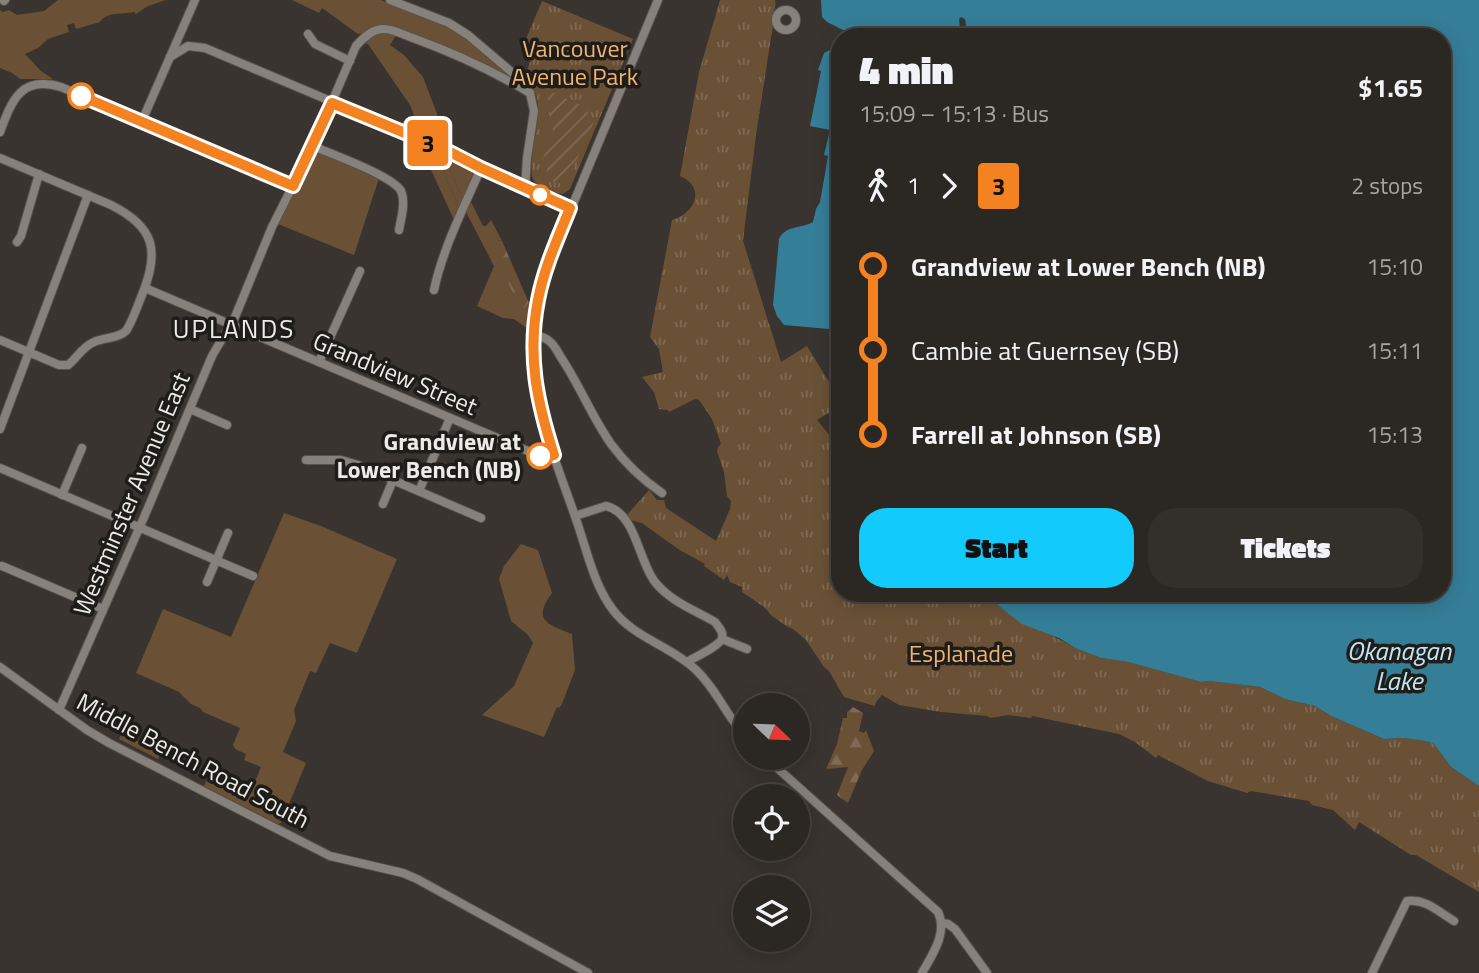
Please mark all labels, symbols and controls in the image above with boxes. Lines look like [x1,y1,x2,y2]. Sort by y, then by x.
park label: Vancouver Avenue Park [512,30,639,94]
text: 4 min [859,41,953,99]
text: $1.65 [1358,68,1423,107]
unlabelled marker [68,83,94,109]
text: 15:09 – 15:13 · Bus [859,96,1049,131]
line badge: 3 [405,120,451,166]
text: 3 [421,125,435,161]
icon: walk [859,167,897,205]
icon: forward [930,167,968,205]
text: 1 [907,168,920,203]
text: 3 [992,168,1005,204]
text: 2 stops [1351,168,1423,203]
unlabelled marker [530,185,550,205]
text: Grandview at Lower Bench (NB) [911,247,1266,286]
text: 15:10 [1366,249,1423,284]
district label: UPLANDS [173,309,295,348]
street label: Grandview Street [308,322,483,424]
text: Cambie at Guernsey (SB) [911,331,1179,370]
text: 15:11 [1366,333,1423,368]
street label: Westminster Avenue East [63,366,199,621]
text: Farrell at Johnson (SB) [911,415,1161,454]
text: 15:13 [1366,417,1423,452]
place label: Grandview at Lower Bench (NB) [337,423,521,487]
marker: Grandview at Lower Bench (NB) [527,443,553,469]
button: Start [859,508,1134,588]
button: Tickets [1148,508,1423,588]
water label: Okanagan Lake [1347,631,1452,700]
park label: Esplanade [909,635,1013,671]
street label: Middle Bench Road South [71,683,316,837]
north arrow [733,693,810,770]
map controls [733,693,810,952]
button: locate [733,784,810,861]
button: layers [733,875,810,952]

